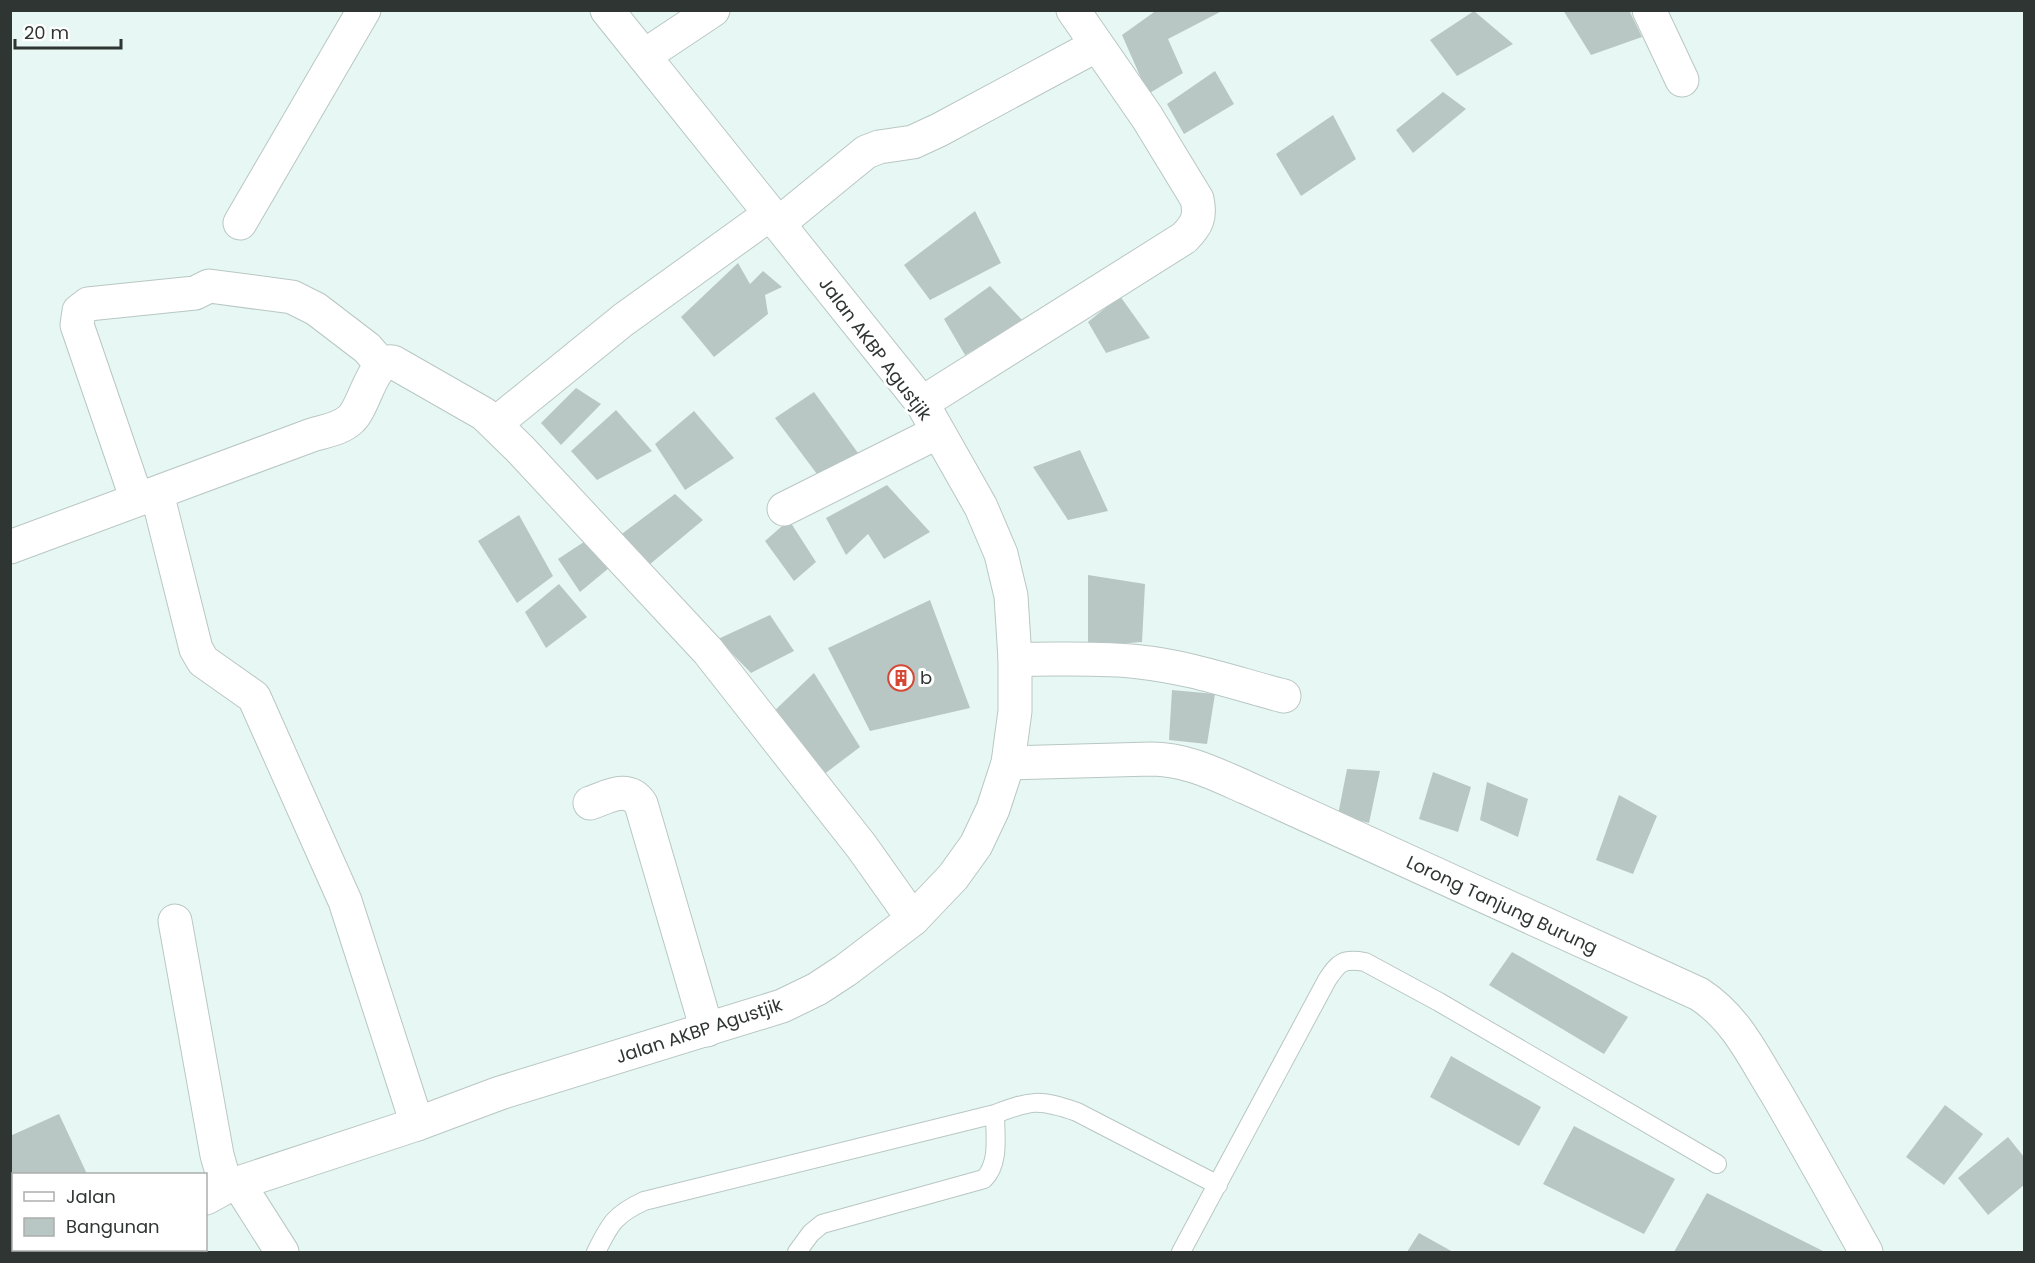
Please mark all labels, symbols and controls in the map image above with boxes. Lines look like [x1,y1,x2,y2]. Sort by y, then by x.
scale bar [15,12,122,50]
text: 20 m [24,20,69,45]
street label: Jalan AKBP Agustjik [813,272,938,426]
building icon: b [886,663,916,693]
place label: b [920,665,932,690]
street label: Lorong Tanjung Burung [1402,849,1602,960]
street label: Jalan AKBP Agustjik [612,992,786,1069]
legend [12,1173,207,1251]
text: Jalan [66,1184,116,1209]
text: Bangunan [66,1214,160,1239]

